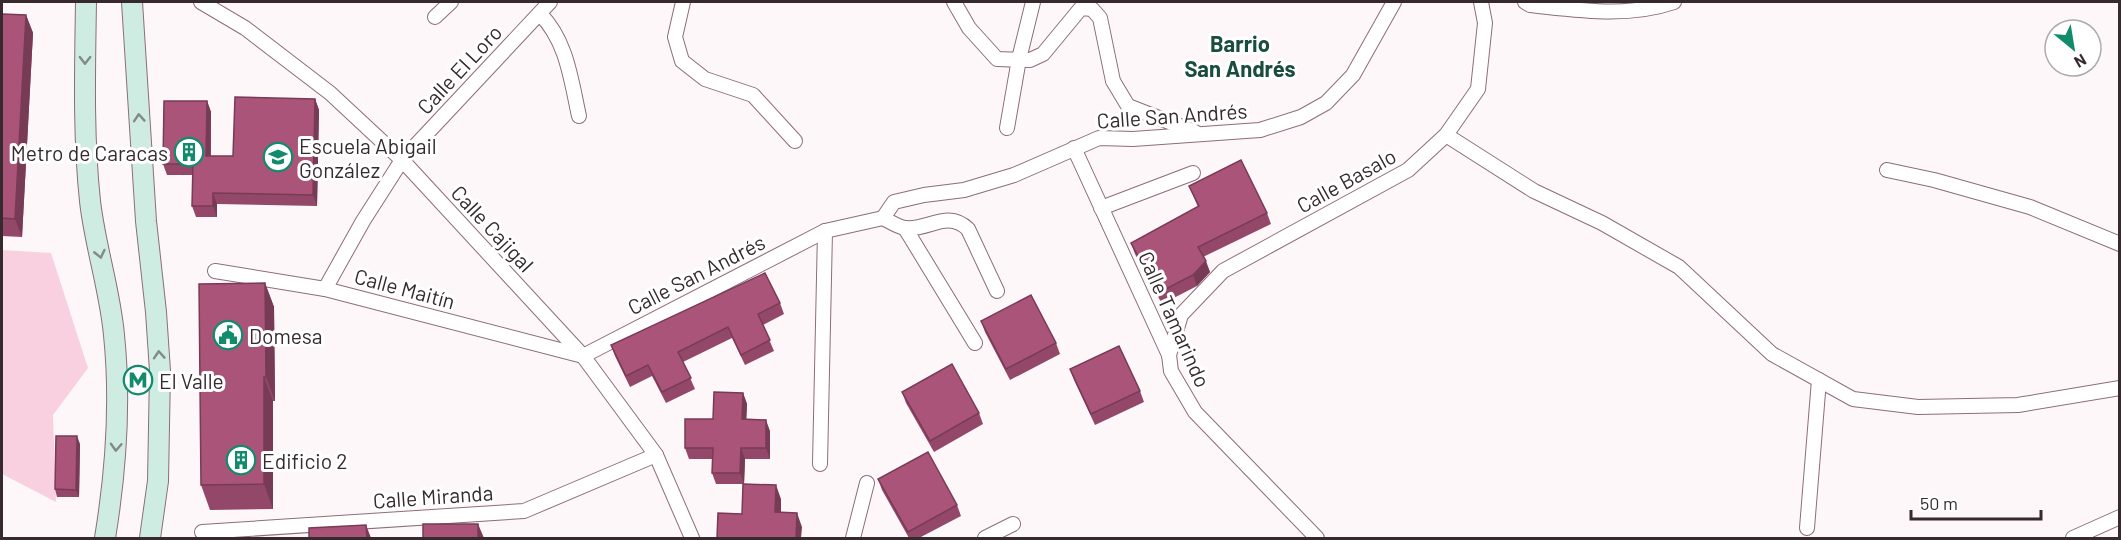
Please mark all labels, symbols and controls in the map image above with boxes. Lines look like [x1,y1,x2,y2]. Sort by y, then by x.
north arrow [2043,18,2103,78]
street label: Calle El Loro [412,19,506,119]
district label: Barrio San Andrés [1184,30,1296,81]
text: N [2071,51,2090,72]
one-way arrow [79,55,91,64]
street label: Calle San Andrés [1096,97,1248,133]
one-way arrow [133,114,146,123]
place label: Escuela Abigail González [299,133,437,182]
building icon: Metro de Caracas [173,136,205,168]
place label: Metro de Caracas [11,140,168,165]
school or university icon: Escuela Abigail González [262,141,294,173]
street label: Calle Basalo [1292,143,1400,217]
street label: Calle Cajigal [447,180,539,276]
street label: Calle San Andrés [623,229,769,319]
street label: Calle Tamarindo [1134,247,1216,391]
one-way arrow [93,249,106,259]
street label: Calle Maitín [352,263,458,313]
public building icon: Domesa [212,319,244,351]
place label: Domesa [249,323,322,348]
one-way arrow [152,350,165,359]
metro station icon: El Valle [122,364,154,396]
place label: El Valle [159,368,224,393]
one-way arrow [110,443,123,452]
building icon: Edificio 2 [225,444,257,476]
place label: Edificio 2 [262,448,348,473]
street label: Calle Miranda [372,479,494,513]
scale bar [1911,483,2042,521]
text: 50 m [1920,492,1958,514]

